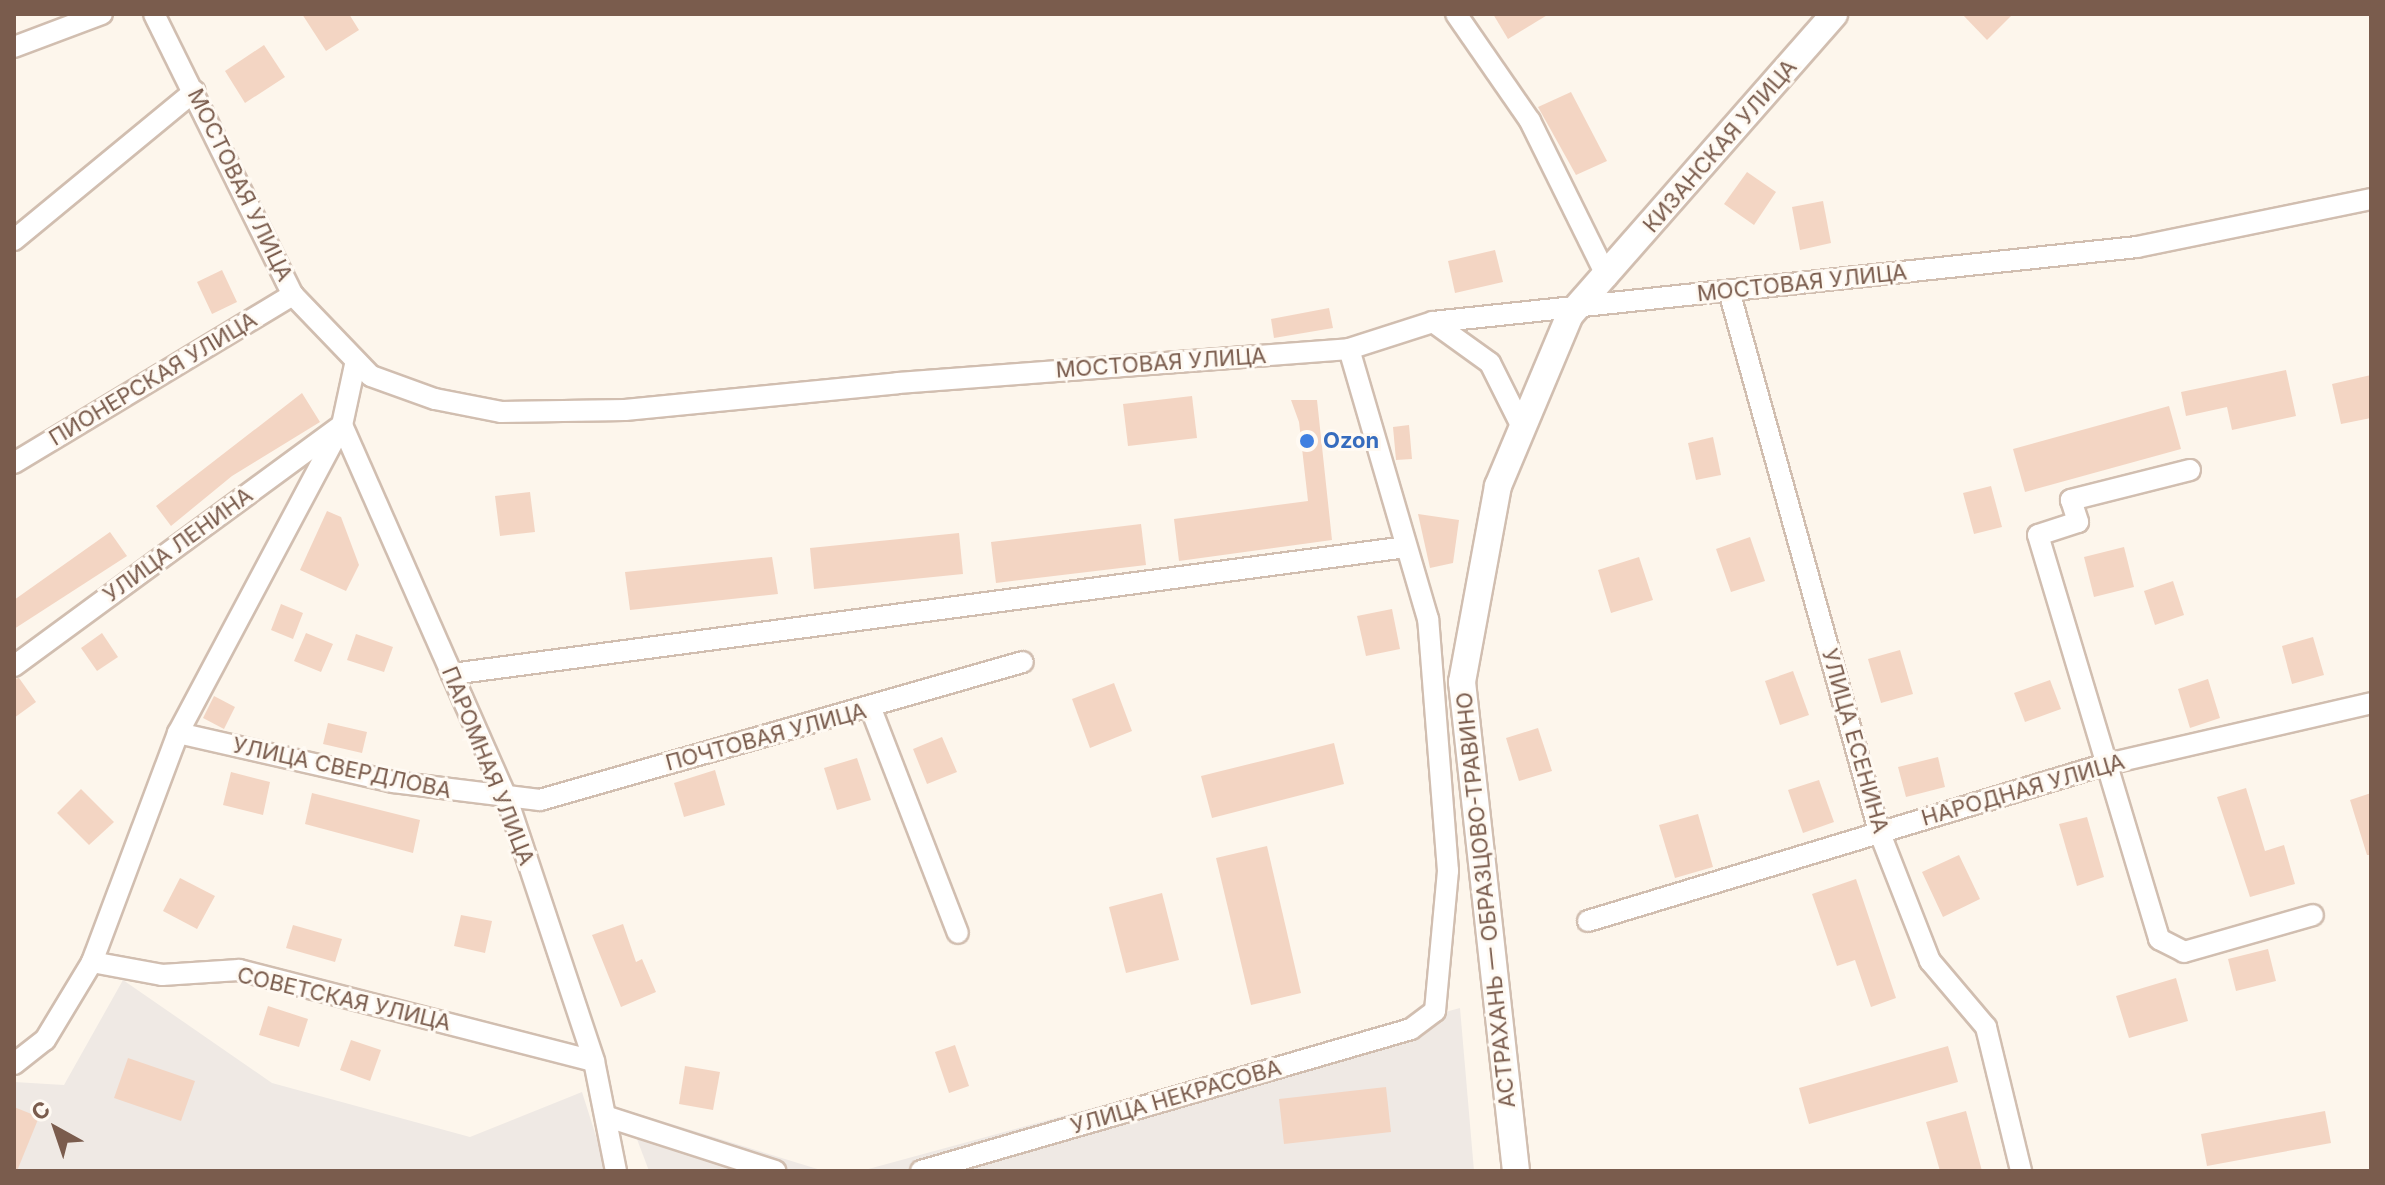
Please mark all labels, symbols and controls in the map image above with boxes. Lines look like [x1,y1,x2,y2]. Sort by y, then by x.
street label: КИЗАНСКАЯ УЛИЦА [1638,54,1802,238]
street label: МОСТОВАЯ УЛИЦА [182,84,298,286]
street label: МОСТОВАЯ УЛИЦА [1696,259,1908,307]
street label: ПИОНЕРСКАЯ УЛИЦА [44,306,262,452]
street label: МОСТОВАЯ УЛИЦА [1055,342,1267,384]
place label: Ozon [1323,428,1379,454]
marker: Ozon [1298,432,1316,450]
street label: УЛИЦА ЛЕНИНА [98,482,258,608]
street label: УЛИЦА ЕСЕНИНА [1816,646,1894,836]
street label: ПАРОМНАЯ УЛИЦА [436,663,540,869]
street label: АСТРАХАНЬ — ОБРАЗЦОВО-ТРАВИНО [1451,691,1521,1109]
street label: ПОЧТОВАЯ УЛИЦА [663,697,869,777]
street label: УЛИЦА СВЕРДЛОВА [230,732,454,804]
street label: НАРОДНАЯ УЛИЦА [1918,748,2128,832]
street label: СОВЕТСКАЯ УЛИЦА [235,962,453,1036]
street label: УЛИЦА НЕКРАСОВА [1068,1054,1284,1140]
north arrow [16,1089,96,1169]
text: С [26,1095,55,1126]

